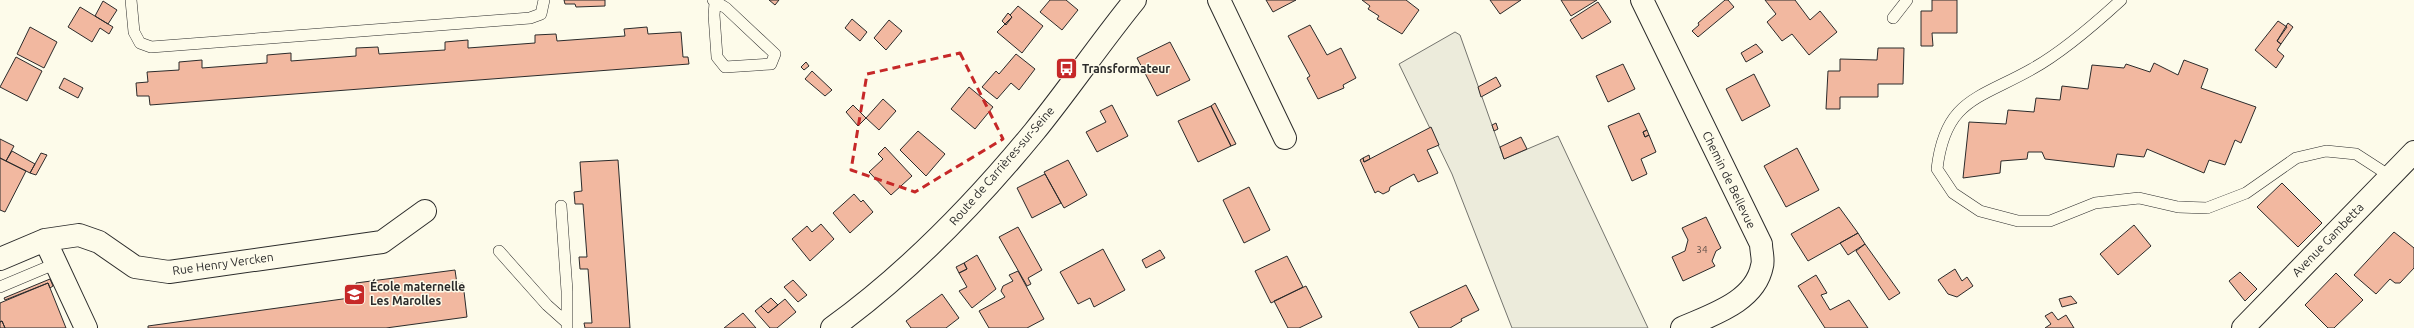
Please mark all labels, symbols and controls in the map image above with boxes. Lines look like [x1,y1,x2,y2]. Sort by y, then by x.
bus stop icon: Transformateur [1054,56,1080,82]
place label: Transformateur [1082,62,1170,75]
street label: Route de Carrières-sur-Seine [947,104,1057,228]
street label: Chemin de Bellevue [1700,129,1759,231]
street label: Avenue Gambetta [2289,200,2366,279]
house number: 34 [1696,244,1708,255]
street label: Rue Henry Vercken [171,250,274,277]
place label: École maternelle Les Marolles [370,278,465,307]
school or university icon: École maternelle Les Marolles [342,281,368,307]

